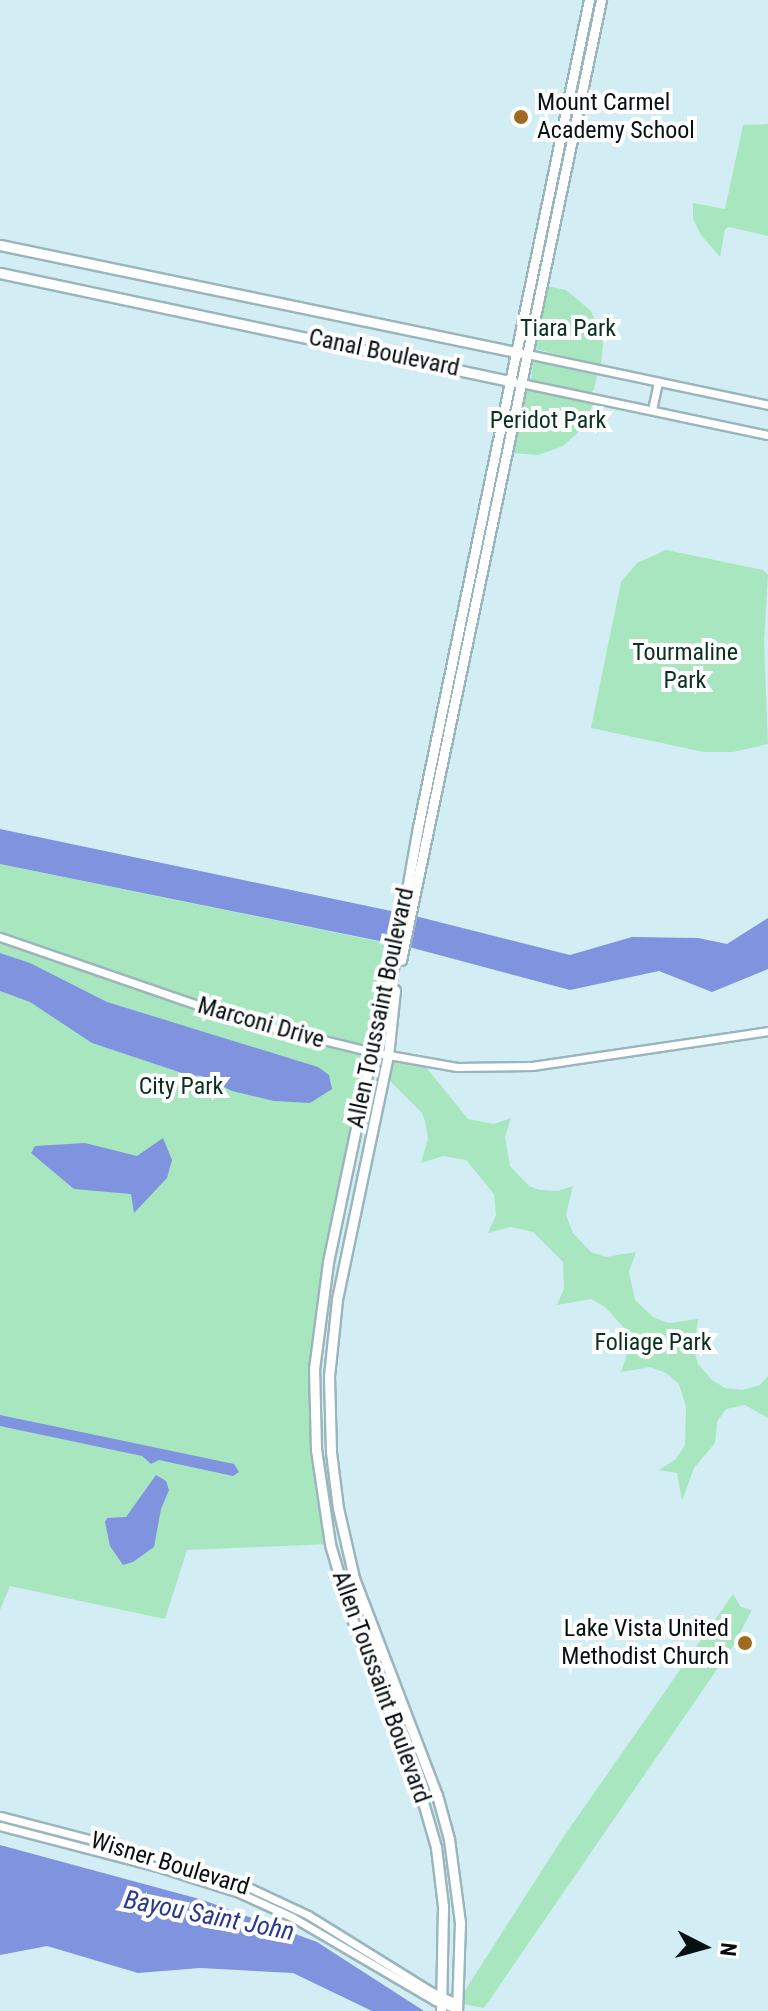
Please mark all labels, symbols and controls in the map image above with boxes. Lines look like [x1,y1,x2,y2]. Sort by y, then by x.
place label: Mount Carmel Academy School [537,89,695,145]
marker: Mount Carmel Academy School [512,108,530,126]
park label: Tiara Park [520,315,616,343]
street label: Canal Boulevard [306,323,462,383]
park label: Peridot Park [490,407,606,435]
park label: Tourmaline Park [632,639,738,695]
street label: Allen Toussaint Boulevard [341,885,421,1131]
street label: Marconi Drive [194,991,328,1055]
park label: City Park [139,1073,223,1101]
park label: Foliage Park [594,1329,712,1357]
street label: Allen Toussaint Boulevard [326,1567,436,1807]
place label: Lake Vista United Methodist Church [561,1615,729,1671]
marker: Lake Vista United Methodist Church [736,1634,754,1652]
street label: Wisner Boulevard [87,1826,253,1902]
water label: Bayou Saint John [121,1884,297,1948]
north arrow [664,1907,744,1987]
text: N [715,1942,742,1958]

